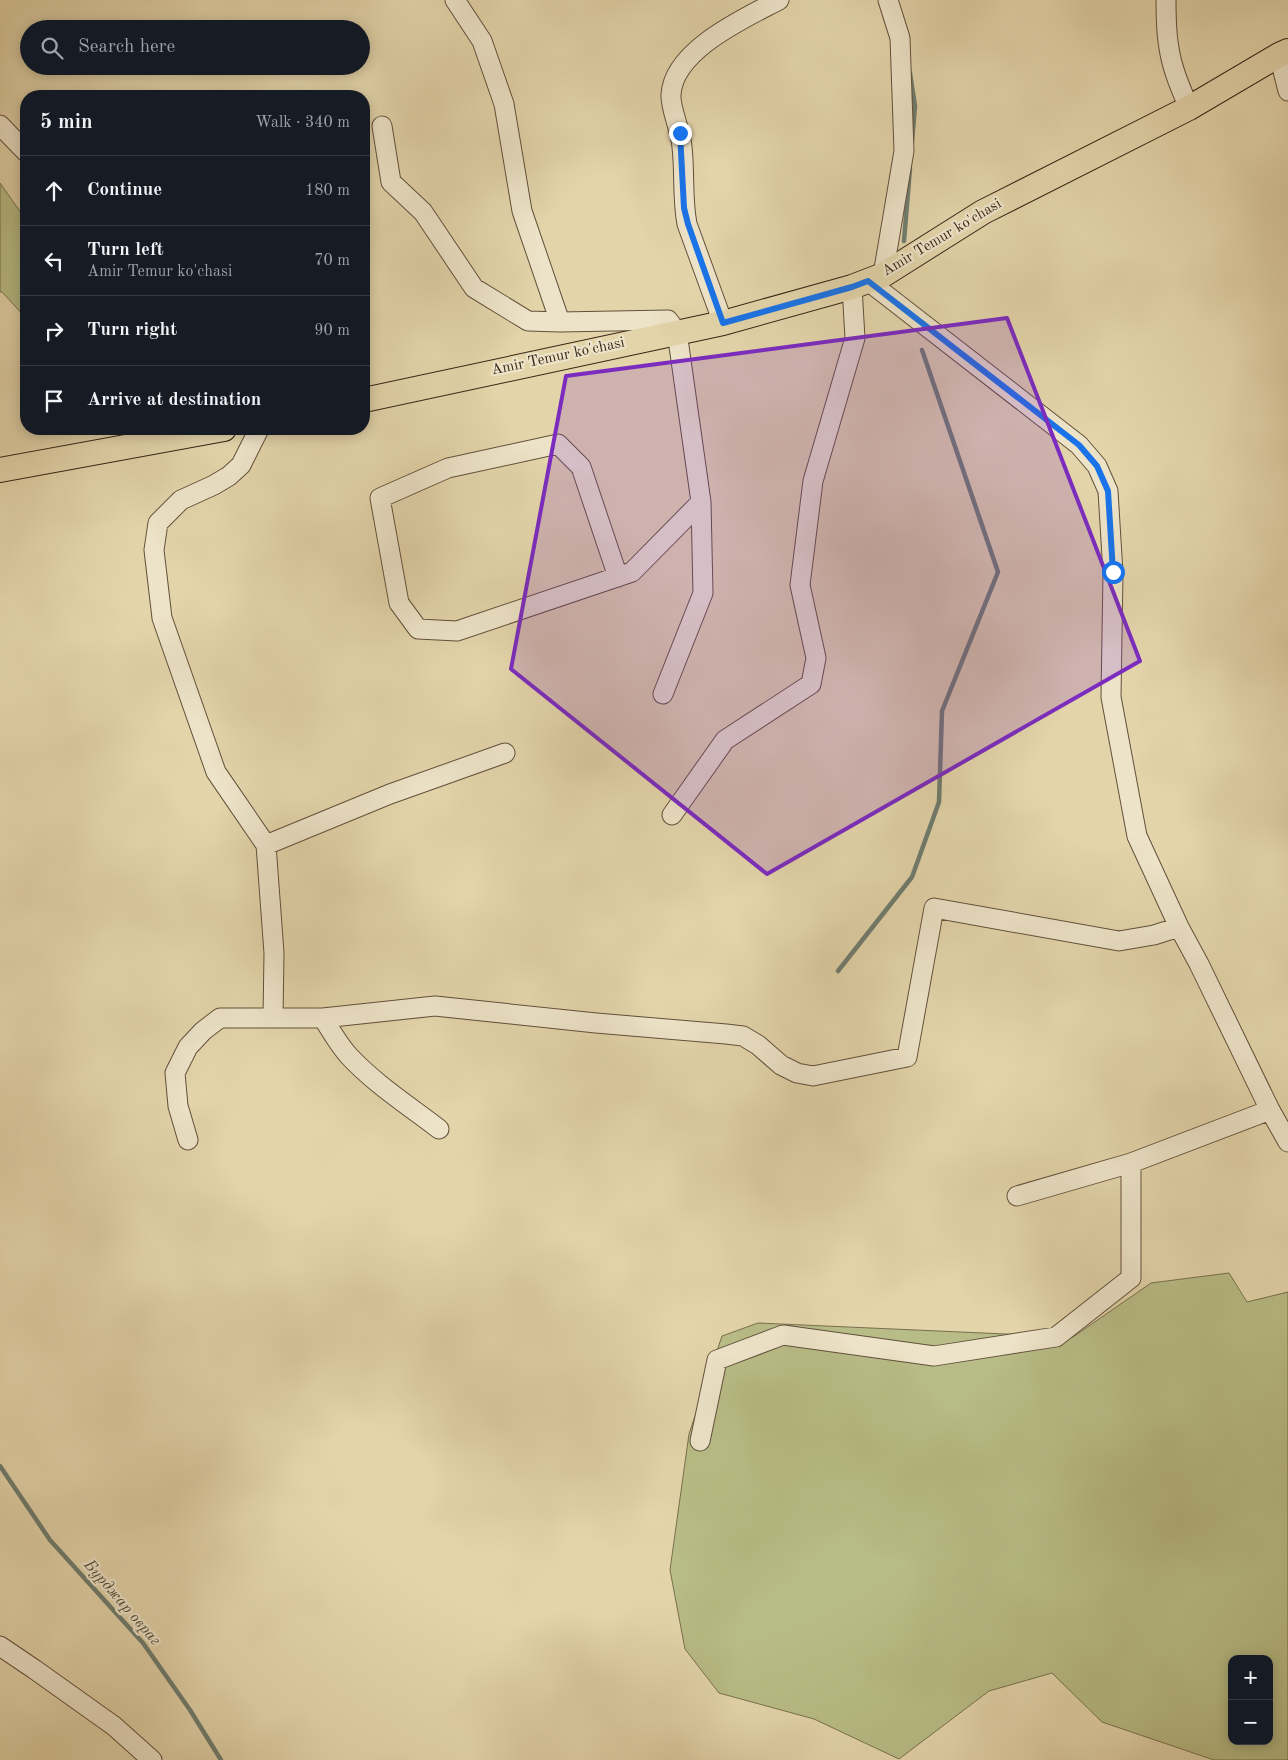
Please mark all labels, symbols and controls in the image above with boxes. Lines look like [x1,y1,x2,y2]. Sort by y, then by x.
search box [20,20,370,75]
icon: search [38,34,66,62]
text: Search here [78,38,175,57]
text: 5 min [40,112,93,133]
text: Walk · 340 m [255,115,350,131]
route end [669,122,692,145]
icon: ahead [40,177,68,205]
text: Continue [87,181,162,200]
text: 180 m [305,183,350,199]
street label: Amir Temur ko'chasi [880,197,1004,279]
text: Turn left [87,241,164,260]
icon: left [40,247,68,275]
text: 70 m [314,253,350,269]
text: Amir Temur ko'chasi [87,264,232,280]
icon: right [40,317,68,345]
text: Turn right [87,321,177,340]
text: 90 m [314,323,350,339]
street label: Amir Temur ko'chasi [490,336,626,378]
icon: arrive [40,387,68,415]
text: Arrive at destination [87,391,261,410]
route start [1102,561,1125,584]
water label: Бурджар овраг [80,1556,164,1649]
map controls [1228,1655,1273,1745]
button: + [1228,1655,1273,1700]
button: − [1228,1700,1273,1745]

